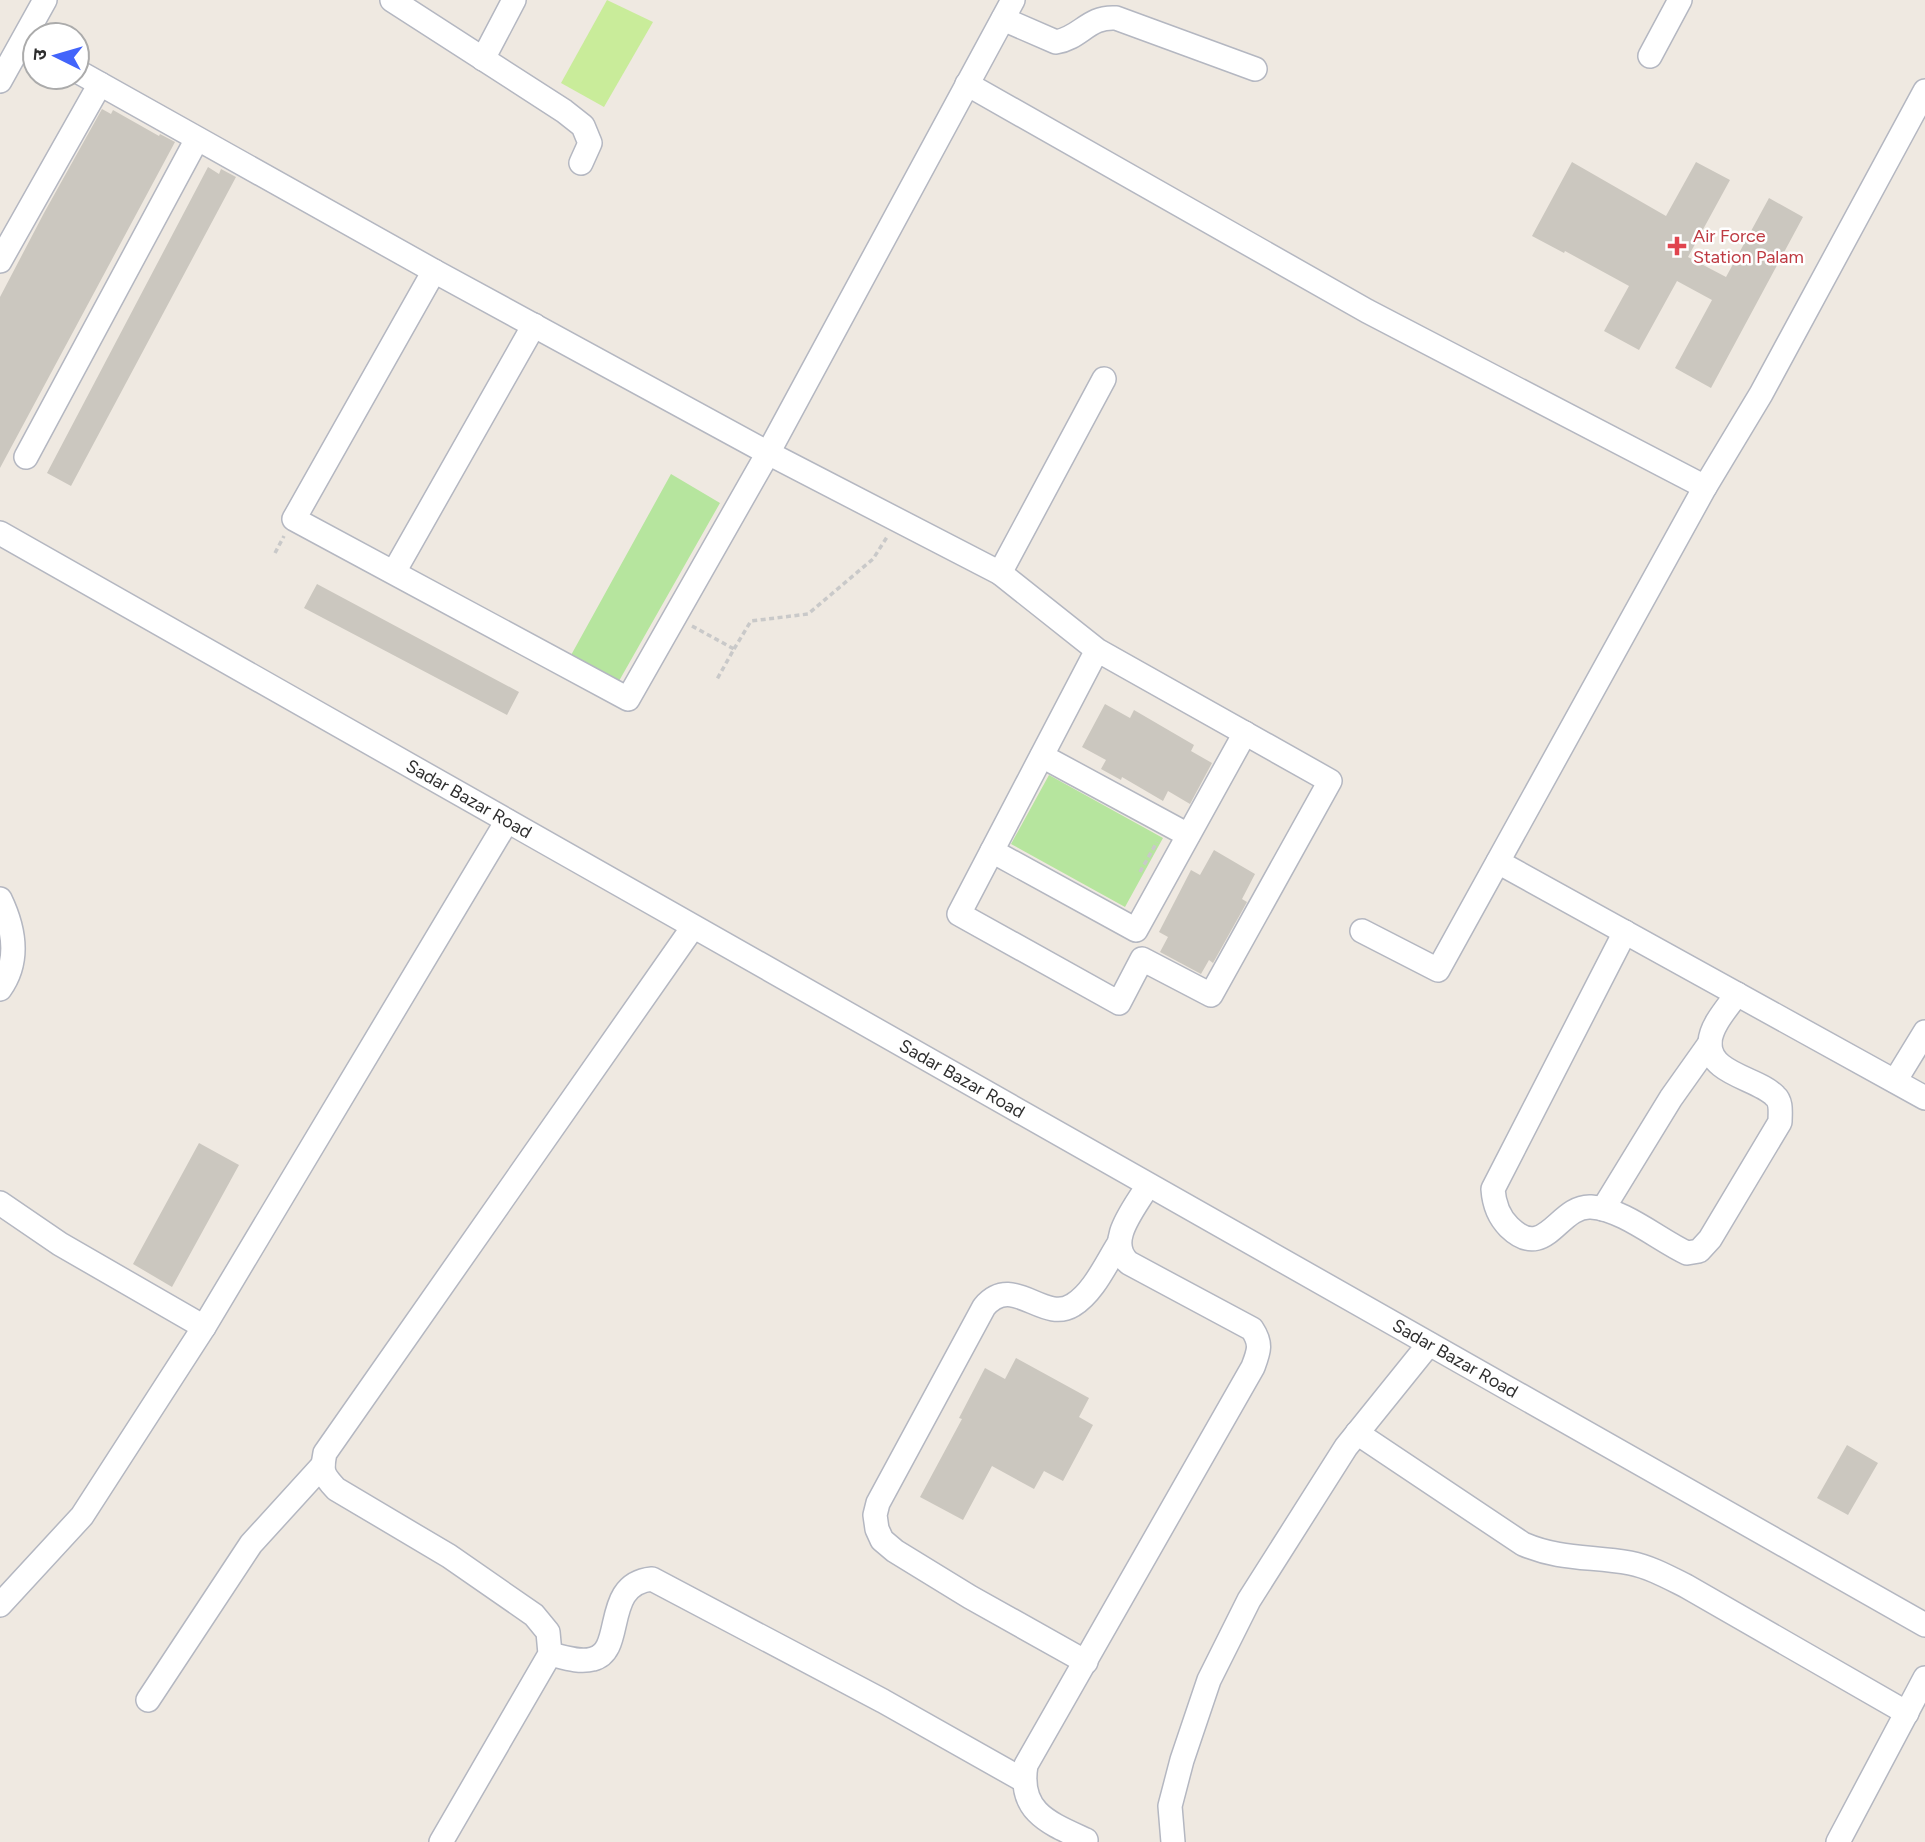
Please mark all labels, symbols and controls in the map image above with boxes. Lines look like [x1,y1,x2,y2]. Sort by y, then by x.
north arrow [21,21,91,91]
text: उ [28,47,52,61]
place label: Air Force Station Palam [1693,225,1804,268]
marker: Air Force Station Palam [1667,236,1687,256]
street label: Sadar Bazar Road [402,755,535,843]
street label: Sadar Bazar Road [895,1034,1029,1123]
street label: Sadar Bazar Road [1389,1314,1522,1403]

